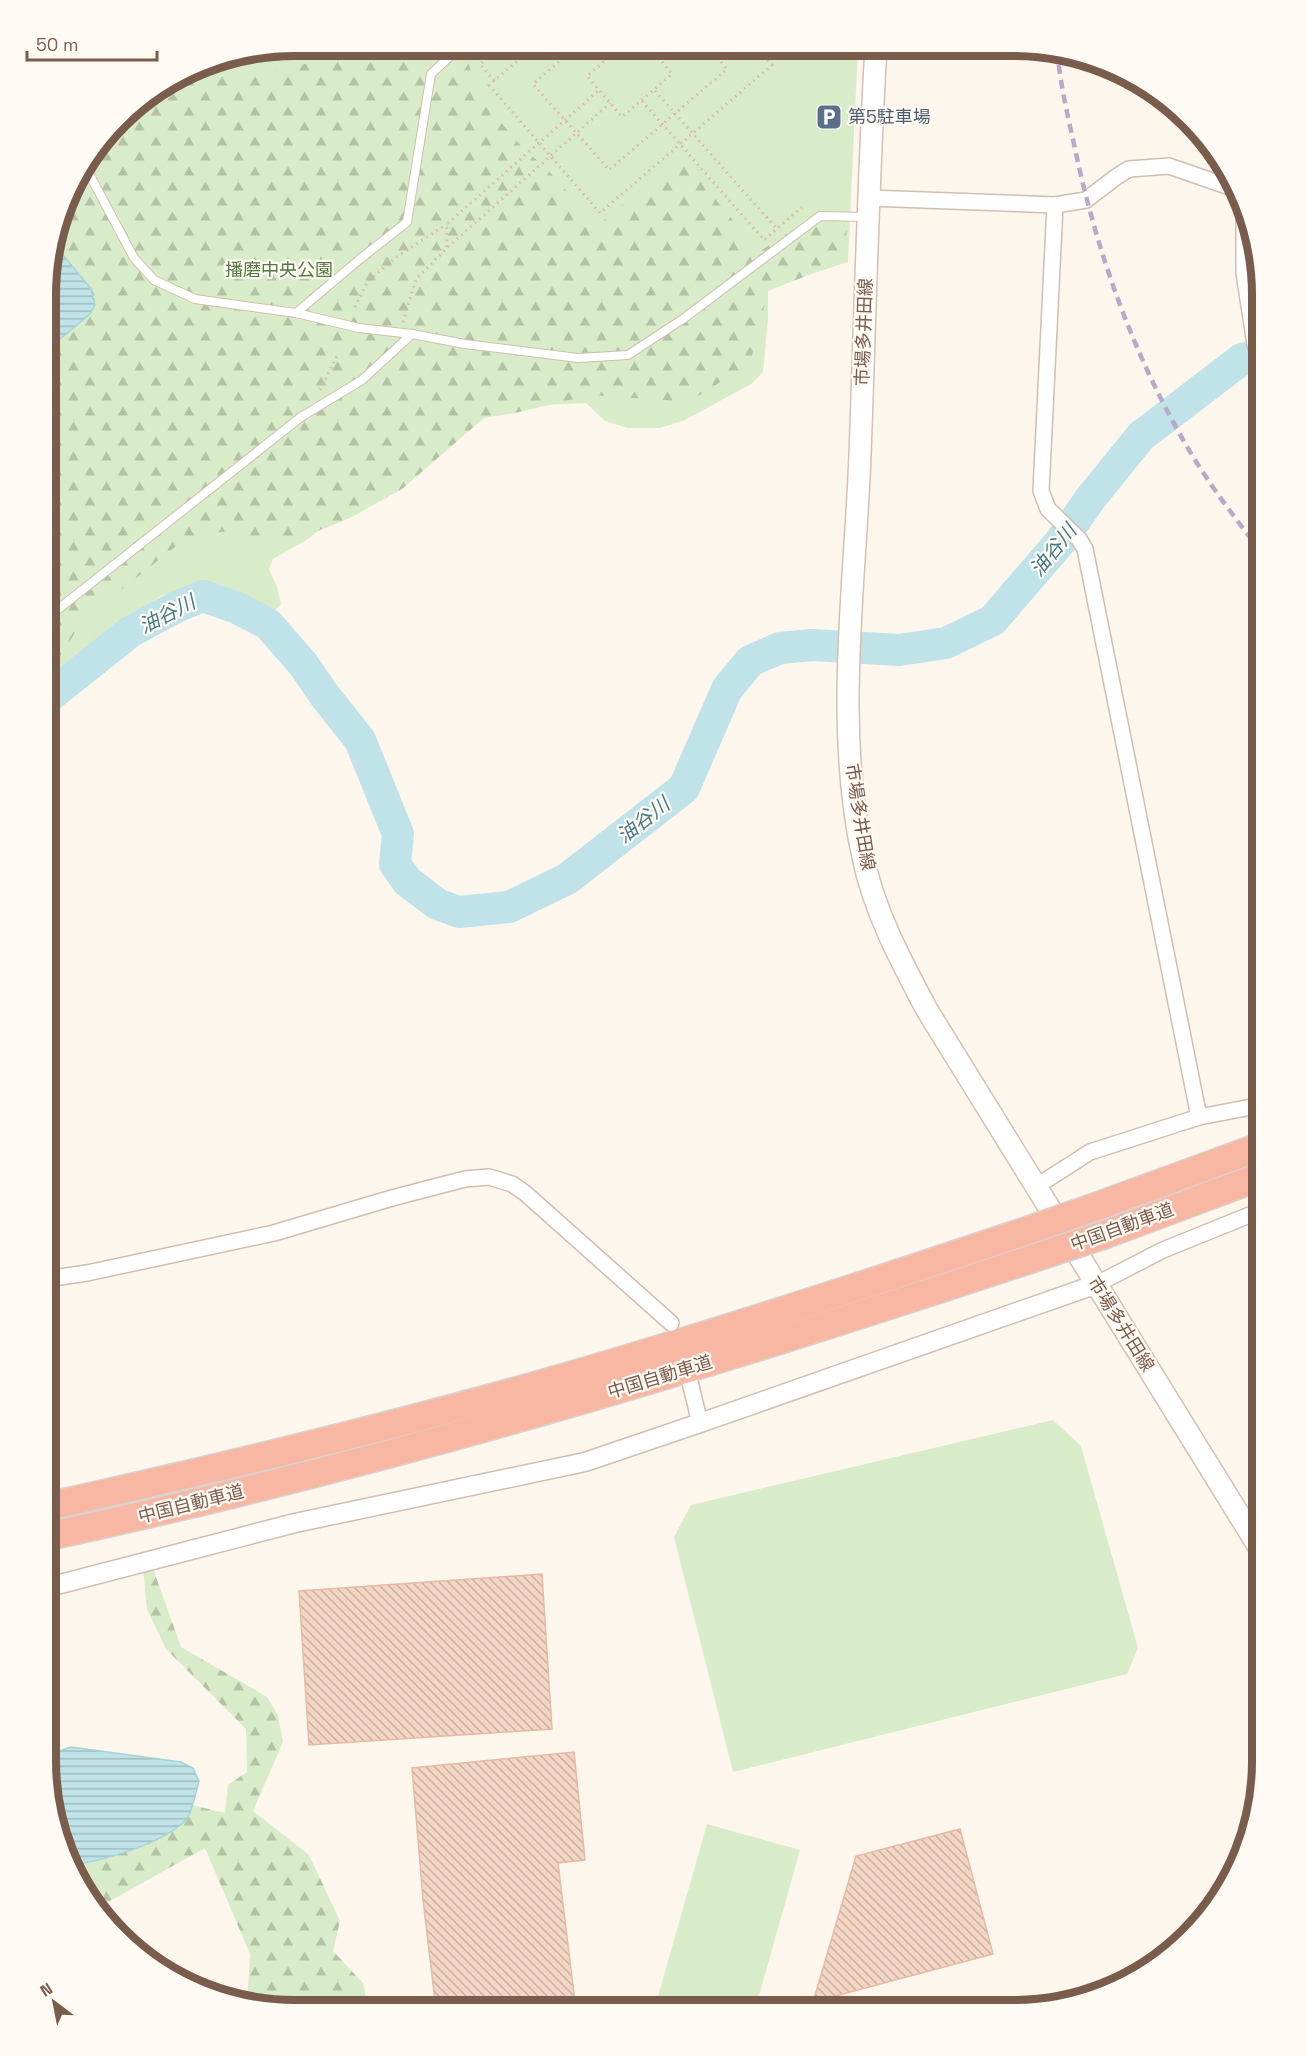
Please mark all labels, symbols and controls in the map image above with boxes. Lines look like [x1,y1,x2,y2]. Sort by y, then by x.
scale bar [27,24,158,62]
text: 50 m [36,33,78,56]
parking icon: 第5駐車場 [814,102,844,132]
place label: 第5駐車場 [848,105,931,128]
park label: 播磨中央公園 [225,258,333,281]
street label: 市場多井田線 [850,278,877,386]
water label: 油谷川 [1024,517,1083,581]
water label: 油谷川 [134,588,201,639]
street label: 市場多井田線 [841,762,880,872]
water label: 油谷川 [611,790,676,849]
street label: 中国自動車道 [1067,1197,1177,1256]
street label: 市場多井田線 [1083,1272,1160,1376]
street label: 中国自動車道 [605,1350,715,1403]
street label: 中国自動車道 [136,1479,246,1528]
north arrow [24,1972,84,2032]
text: N [36,1978,56,2001]

